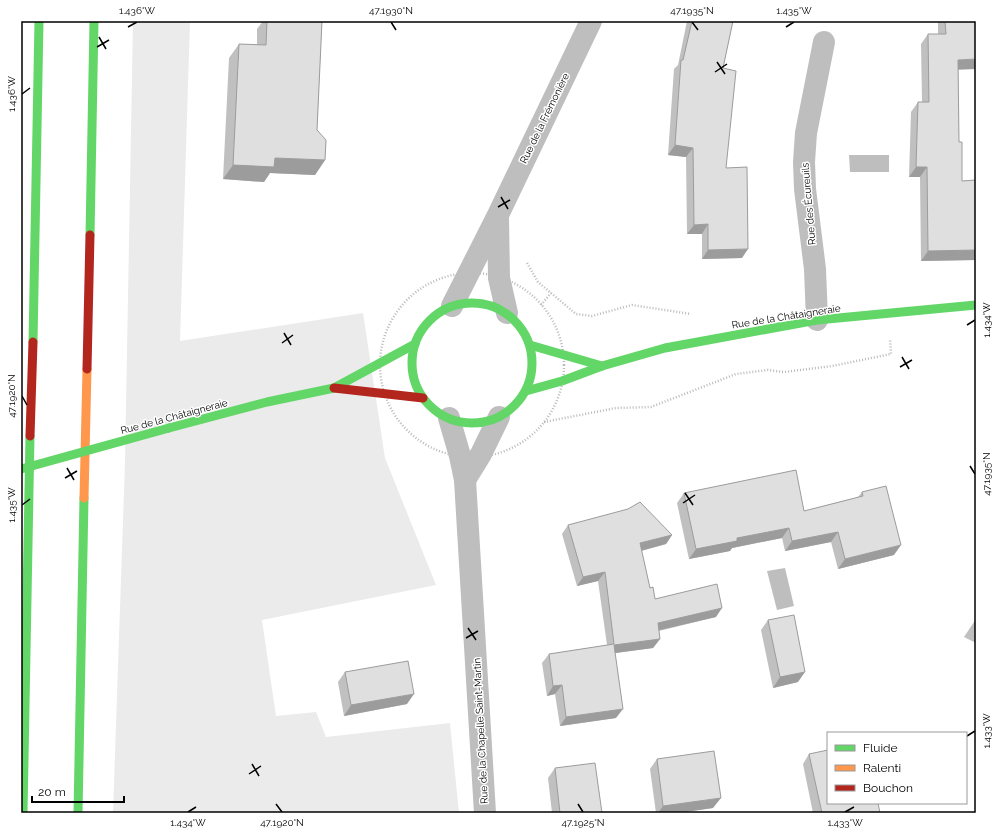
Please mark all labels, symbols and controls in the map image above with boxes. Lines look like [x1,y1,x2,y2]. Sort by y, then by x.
text: 1.436°W [119,5,156,16]
text: 47.1930°N [369,5,413,16]
text: 47.1935°N [670,5,714,16]
text: 1.435°W [776,5,812,16]
street label: Rue de la Frémonière [518,71,571,165]
text: 1.436°W [6,75,17,112]
street label: Rue des Écureuils [799,162,818,246]
street label: Rue de la Châtaigneraie [731,302,841,331]
text: 1.434°W [981,302,992,338]
text: 47.1920°N [6,374,17,418]
street label: Rue de la Châtaigneraie [120,397,229,436]
text: 47.1935°N [981,452,992,496]
text: 1.435°W [6,487,17,523]
street label: Rue de la Chapelle Saint-Martin [471,657,490,804]
text: 1.433°W [981,713,992,749]
legend [827,732,967,804]
text: Fluide [863,741,898,755]
text: Ralenti [863,761,901,775]
scale bar [32,778,124,804]
text: Bouchon [863,781,913,795]
text: 20 m [38,785,66,799]
text: 1.434°W [170,817,206,828]
text: 47.1920°N [260,817,304,828]
text: 47.1925°N [561,817,605,828]
text: 1.433°W [827,817,863,828]

